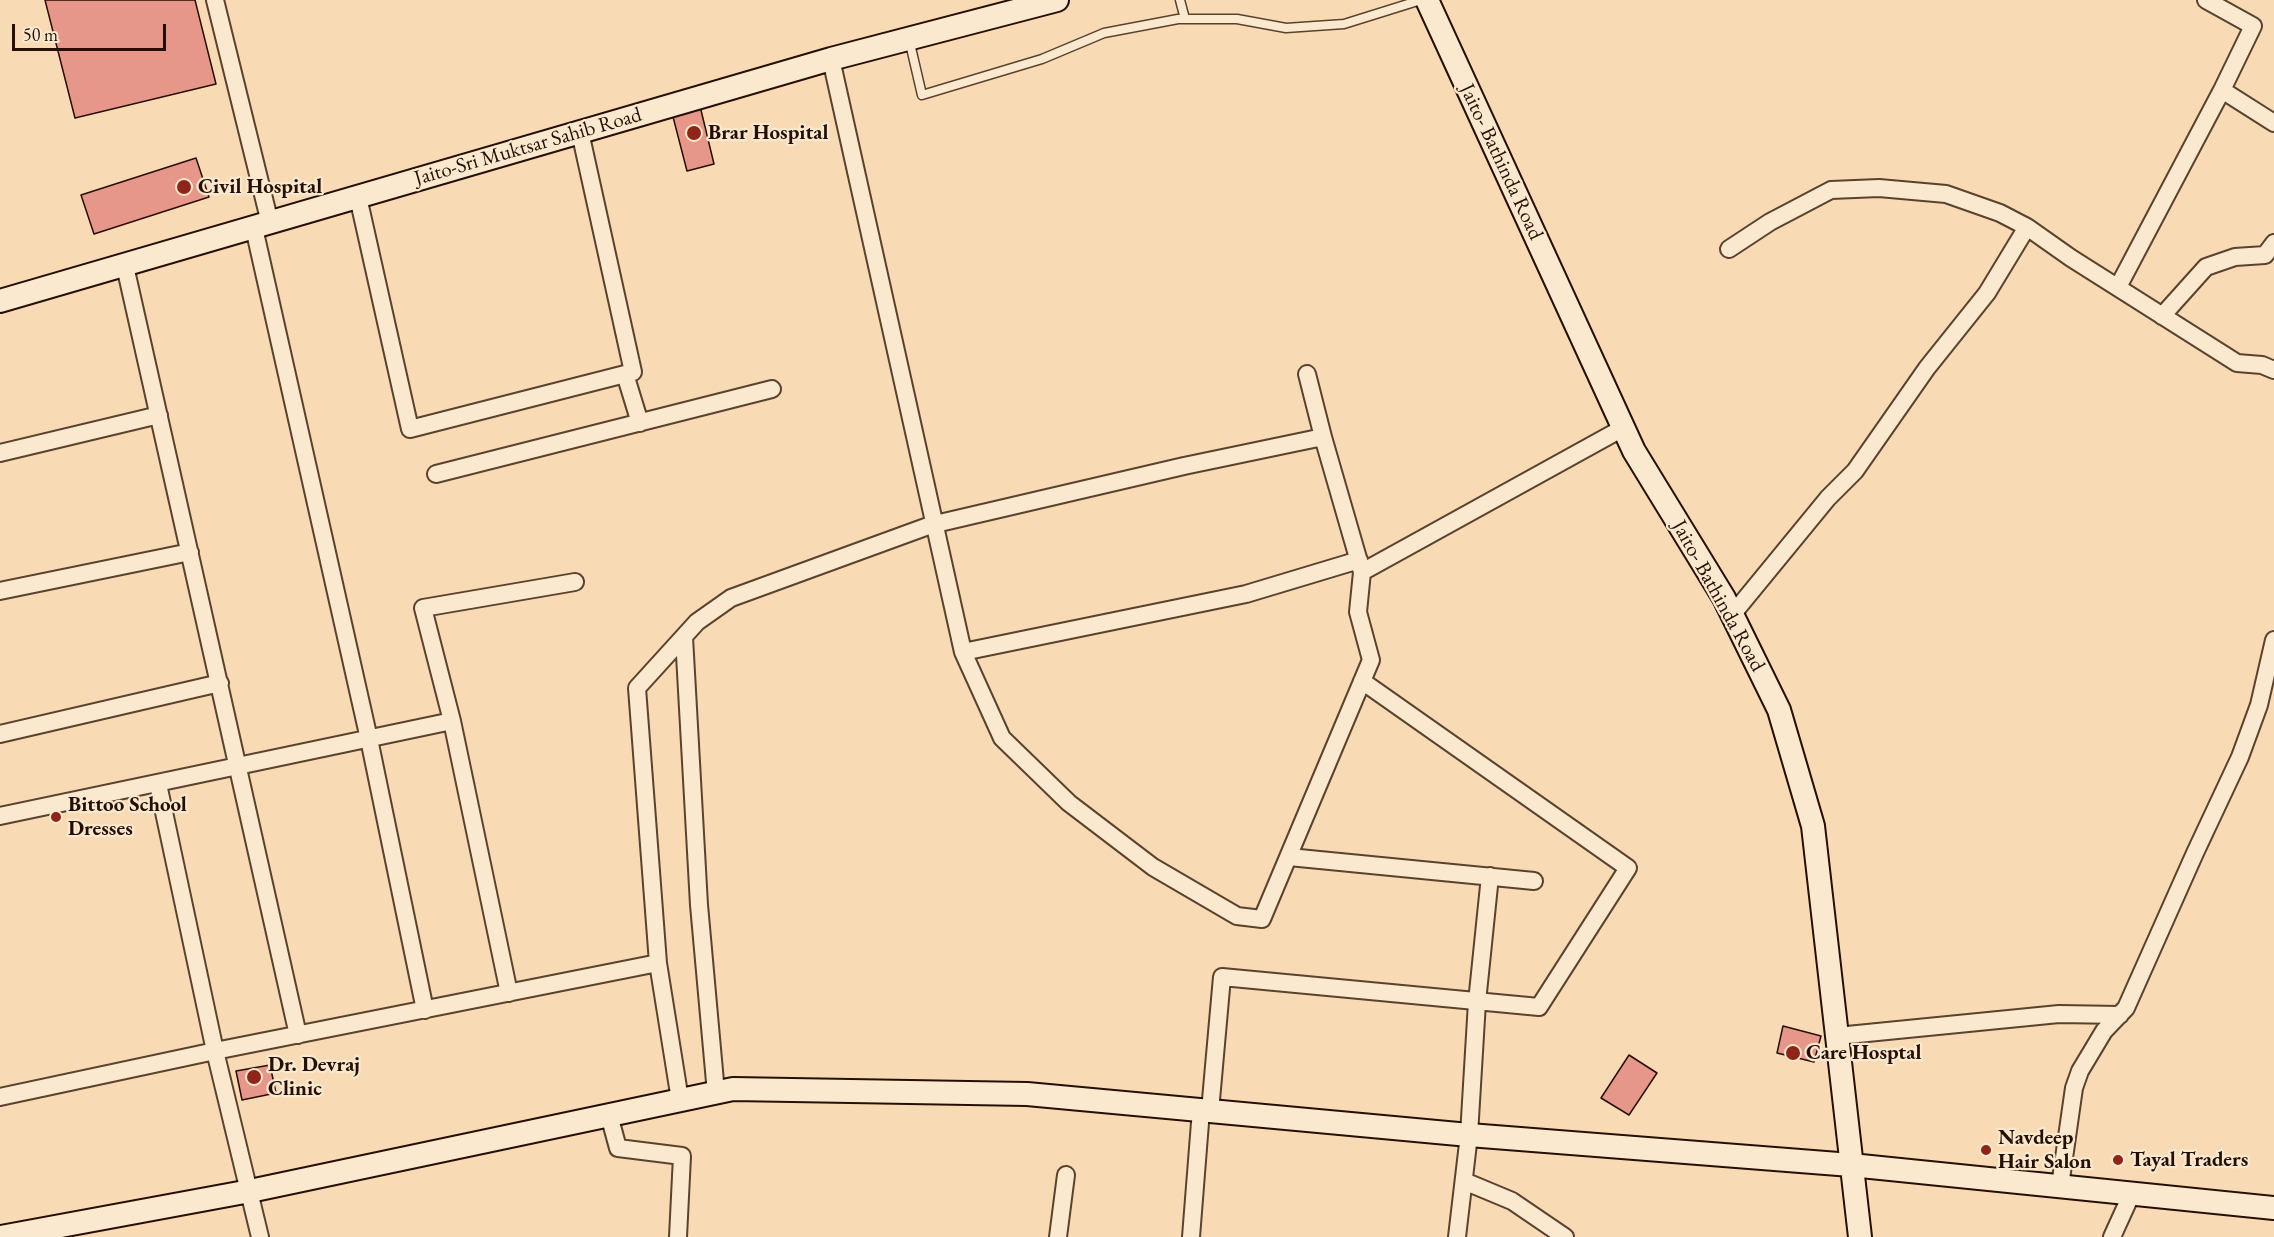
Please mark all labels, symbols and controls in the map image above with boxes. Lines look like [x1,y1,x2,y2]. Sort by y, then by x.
scale bar [15,12,170,50]
text: 50 m [23,23,58,46]
street label: Jaito- Bathinda Road [1454,80,1548,244]
street label: Jaito-Sri Muktsar Sahib Road [411,102,645,192]
place label: Brar Hospital [708,120,828,146]
marker: Brar Hospital [685,124,703,142]
place label: Civil Hospital [198,174,322,200]
marker: Civil Hospital [175,178,193,196]
street label: Jaito- Bathinda Road [1666,516,1770,676]
place label: Bittoo School Dresses [68,792,187,842]
marker: Bittoo School Dresses [49,810,63,824]
place label: Care Hosptal [1806,1040,1921,1066]
marker: Care Hosptal [1784,1044,1802,1062]
place label: Dr. Devraj Clinic [268,1052,360,1102]
marker: Dr. Devraj Clinic [245,1068,263,1086]
place label: Navdeep Hair Salon [1998,1125,2092,1175]
marker: Navdeep Hair Salon [1979,1143,1993,1157]
place label: Tayal Traders [2130,1147,2248,1173]
marker: Tayal Traders [2111,1153,2125,1167]

